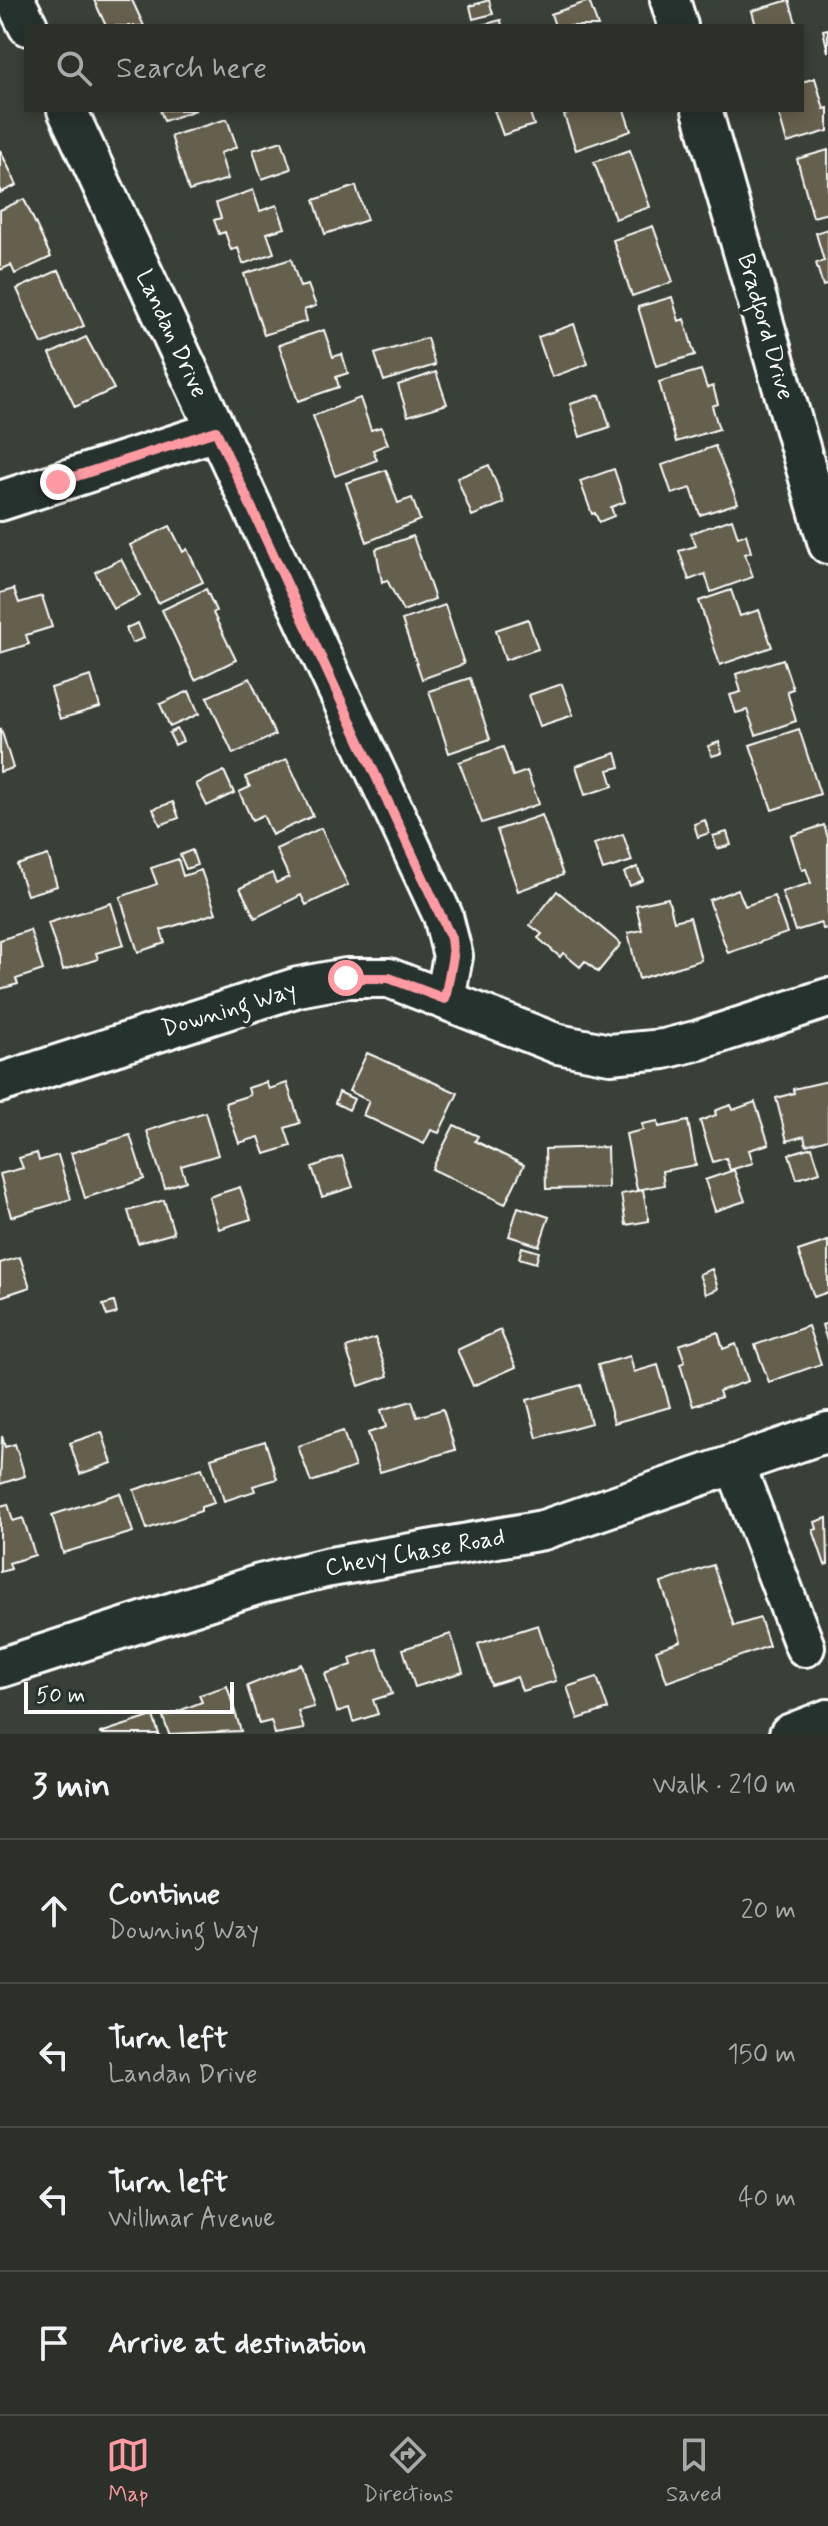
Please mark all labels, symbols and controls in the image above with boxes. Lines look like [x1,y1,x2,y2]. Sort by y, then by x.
search box [24,24,804,112]
icon: search [52,46,96,90]
text: Search here [116,49,267,88]
street label: Bradford Drive [727,250,801,404]
street label: Landan Drive [128,265,214,403]
route end [40,464,76,500]
route start [328,960,364,996]
street label: Downing Way [158,975,301,1048]
street label: Chevy Chase Road [323,1522,507,1584]
scale bar [24,1678,234,1714]
text: 50 m [36,1682,85,1710]
text: 3 min [32,1764,110,1809]
text: Walk · 210 m [653,1769,796,1803]
text: Continue [108,1875,220,1914]
icon: ahead [32,1889,76,1933]
text: 20 m [741,1894,796,1928]
text: Downing Way [108,1914,259,1948]
text: Turn left [108,2019,228,2058]
icon: left [32,2033,76,2077]
text: 150 m [727,2038,796,2072]
text: Landan Drive [108,2058,257,2092]
text: Turn left [108,2163,228,2202]
icon: left [32,2177,76,2221]
text: 40 m [738,2182,796,2216]
text: Willmar Avenue [108,2202,275,2236]
icon: arrive [32,2321,76,2365]
text: Arrive at destination [108,2324,366,2363]
tab: Map [106,2433,150,2509]
tab: Directions [363,2433,453,2509]
tab: Saved [666,2433,722,2509]

